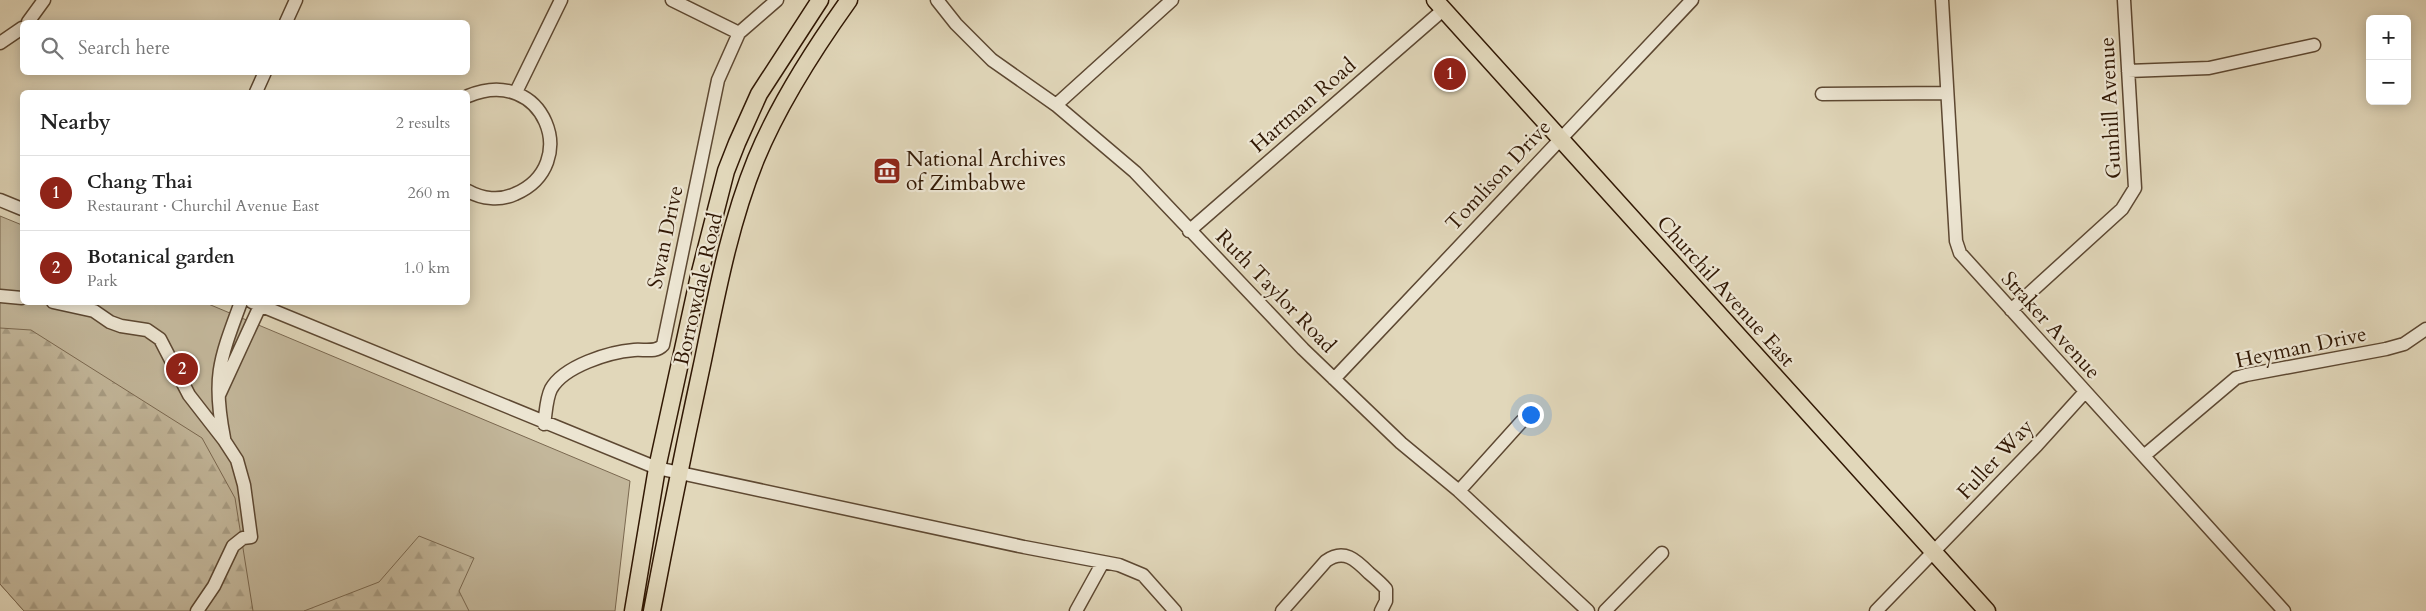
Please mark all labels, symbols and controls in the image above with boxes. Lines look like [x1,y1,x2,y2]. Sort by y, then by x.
map controls [2366,15,2411,105]
button: + [2366,15,2411,60]
search box [20,20,470,75]
icon: search [38,34,66,62]
text: Search here [78,35,170,61]
street label: Gunhill Avenue [2092,36,2129,180]
street label: Hartman Road [1244,51,1362,159]
pin: 1 [1434,55,1466,93]
button: − [2366,60,2411,105]
text: Nearby [40,108,111,137]
text: 2 results [396,112,450,134]
street label: Tomlison Drive [1439,113,1558,237]
place label: National Archives of Zimbabwe [906,145,1066,198]
museum icon: National Archives of Zimbabwe [872,156,902,186]
text: Chang Thai [87,169,193,195]
text: 1 [52,182,60,204]
text: 260 m [408,182,450,204]
street label: Swan Drive [640,183,691,291]
text: Restaurant · Churchil Avenue East [87,195,319,217]
street label: Churchil Avenue East [1650,209,1802,373]
street label: Borrowdale Road [667,210,730,368]
street label: Ruth Taylor Road [1209,223,1342,360]
text: Botanical garden [87,244,235,270]
text: 2 [52,257,60,279]
text: 1.0 km [403,257,450,279]
street label: Straker Avenue [1994,265,2107,386]
text: Park [87,270,118,292]
street label: Heyman Drive [2233,319,2369,376]
pin: 2 [166,350,198,388]
your location [1518,402,1544,428]
street label: Fuller Way [1951,413,2040,506]

